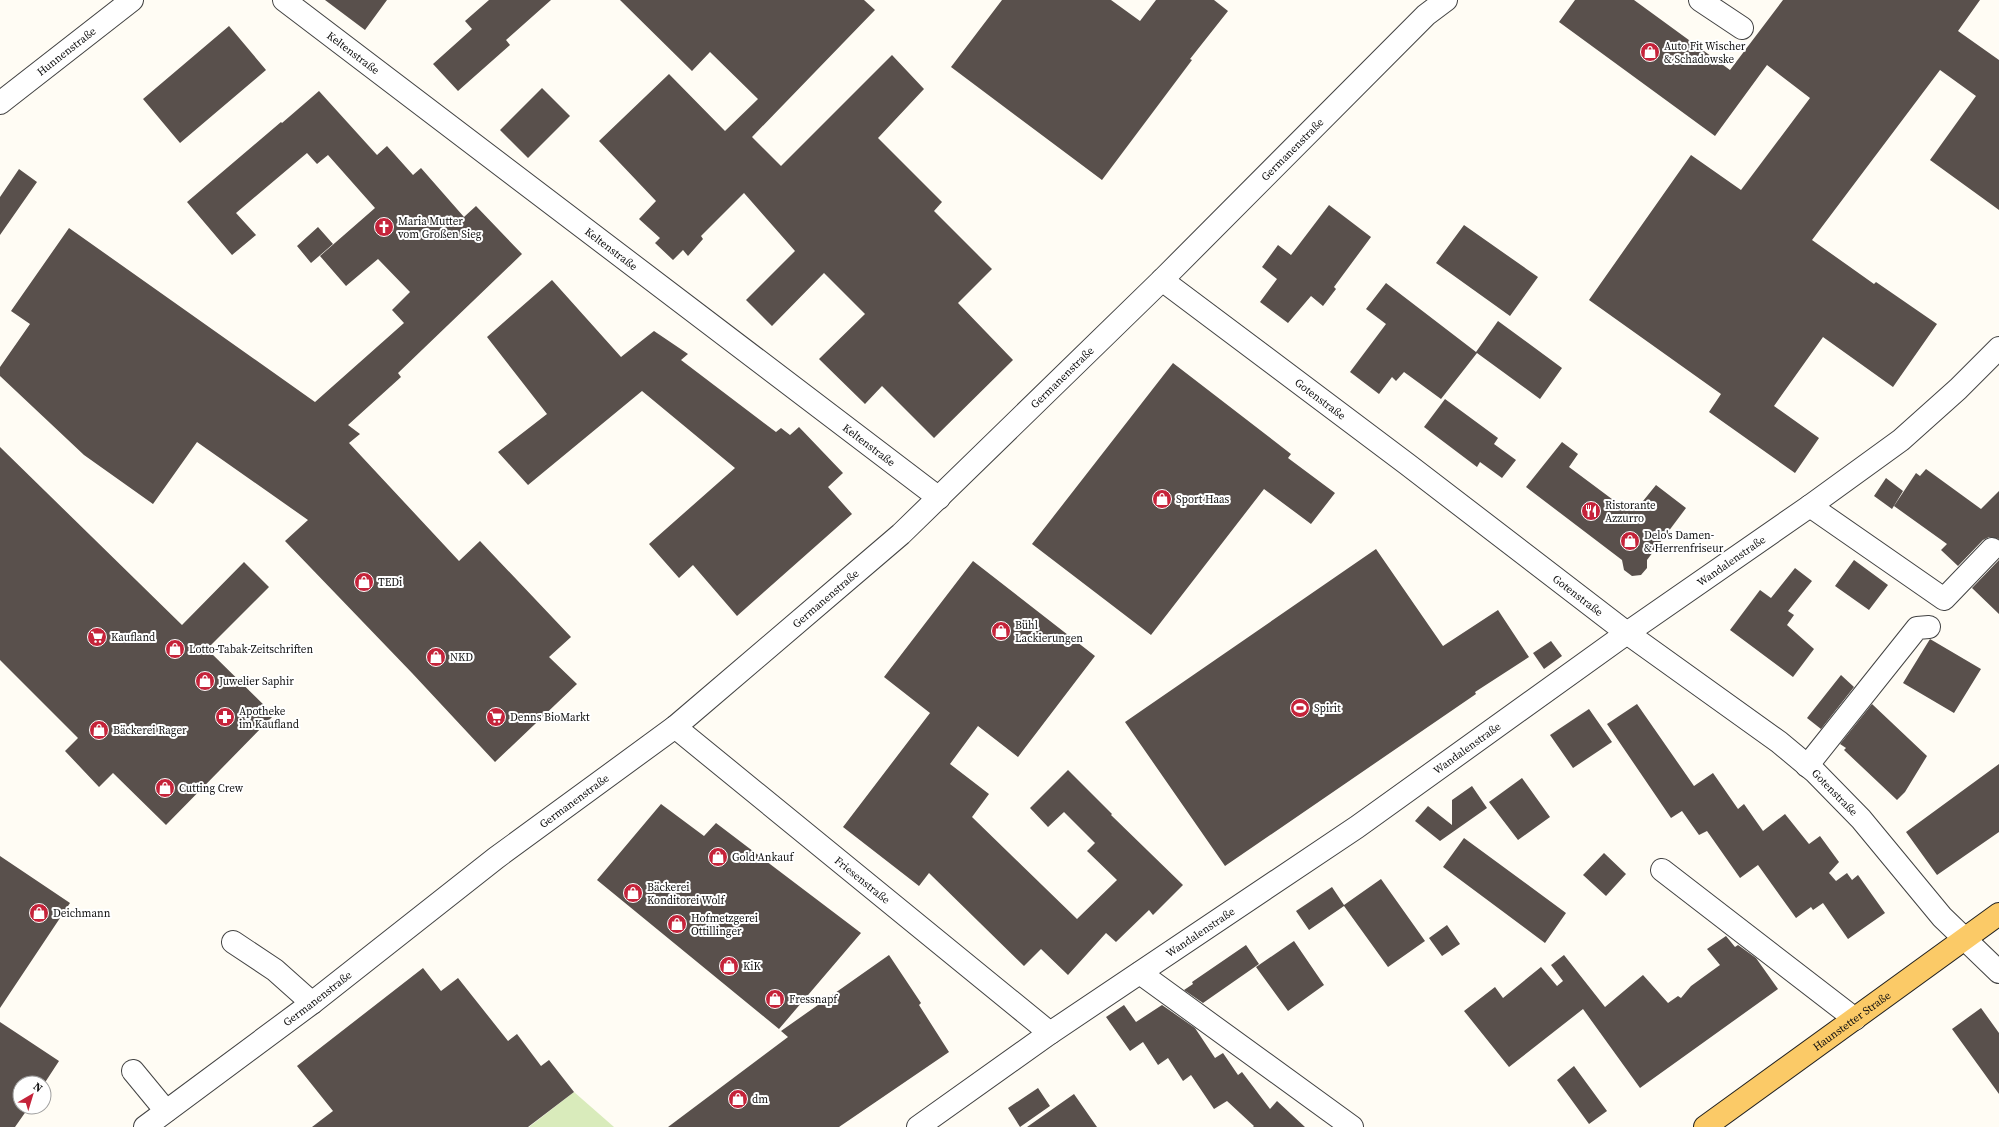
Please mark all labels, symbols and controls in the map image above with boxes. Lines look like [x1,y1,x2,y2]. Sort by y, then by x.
street label: Hunnenstraße [34,23,99,79]
street label: Keltenstraße [324,28,383,78]
place label: Auto Fit Wischer & Schadowske [1664,39,1746,67]
shop icon: Auto Fit Wischer & Schadowske [1639,41,1661,63]
street label: Germanenstraße [1258,114,1327,184]
place label: Maria Mutter vom Großen Sieg [398,214,482,242]
church icon: Maria Mutter vom Großen Sieg [373,216,395,238]
street label: Keltenstraße [582,224,641,274]
street label: Germanenstraße [1027,343,1097,412]
street label: Gotenstraße [1292,375,1349,423]
street label: Keltenstraße [840,420,899,470]
shop icon: Sport Haas [1151,488,1173,510]
place label: Sport Haas [1176,492,1230,507]
place label: Ristorante Azzurro [1605,498,1656,526]
restaurant icon: Ristorante Azzurro [1580,500,1602,522]
place label: Delo's Damen- & Herrenfriseur [1644,528,1724,556]
shop icon: Delo's Damen- & Herrenfriseur [1619,530,1641,552]
street label: Wandalenstraße [1694,532,1769,590]
street label: Germanenstraße [789,566,862,631]
shop icon: TEDi [353,571,375,593]
street label: Gotenstraße [1550,571,1607,620]
place label: TEDi [378,575,402,590]
place label: Bühl Lackierungen [1015,618,1083,646]
shop icon: Bühl Lackierungen [990,620,1012,642]
supermarket icon: Kaufland [86,626,108,648]
place label: Kaufland [111,630,156,645]
shop icon: Lotto-Tabak-Zeitschriften [164,638,186,660]
place label: Lotto-Tabak-Zeitschriften [189,642,313,657]
shop icon: NKD [425,646,447,668]
place label: NKD [450,650,473,665]
shop icon: Juwelier Saphir [194,670,216,692]
place label: Juwelier Saphir [218,674,294,689]
sports icon: Spirit [1289,697,1311,719]
place label: Spirit [1314,701,1341,716]
place label: Apotheke im Kaufland [239,704,300,732]
pharmacy icon: Apotheke im Kaufland [214,706,236,728]
supermarket icon: Denns BioMarkt [485,706,507,728]
place label: Denns BioMarkt [510,710,590,725]
street label: Wandalenstraße [1430,718,1504,778]
shop icon: Bäckerei Rager [88,719,110,741]
place label: Bäckerei Rager [113,723,187,738]
street label: Gotenstraße [1808,766,1861,819]
street label: Germanenstraße [536,770,612,831]
shop icon: Cutting Crew [154,777,176,799]
place label: Cutting Crew [179,781,244,796]
shop icon: Gold Ankauf [707,846,729,868]
place label: Gold Ankauf [732,850,795,865]
street label: Friesenstraße [832,853,894,907]
place label: Bäckerei Konditorei Wolf [647,880,726,908]
shop icon: Bäckerei Konditorei Wolf [622,882,644,904]
shop icon: Deichmann [28,902,50,924]
street label: Wandalenstraße [1163,903,1238,961]
place label: Deichmann [53,906,111,921]
place label: Hofmetzgerei Ottillinger [691,911,758,939]
shop icon: Hofmetzgerei Ottillinger [666,913,688,935]
shop icon: KiK [718,955,740,977]
place label: KiK [743,959,762,974]
street label: Germanenstraße [280,967,355,1030]
street label: Haunstetter Straße [1810,987,1894,1054]
shop icon: Fressnapf [764,988,786,1010]
place label: Fressnapf [789,992,838,1007]
north arrow [12,1075,52,1115]
text: N [30,1079,46,1096]
shop icon: dm [727,1088,749,1110]
place label: dm [752,1092,768,1107]

